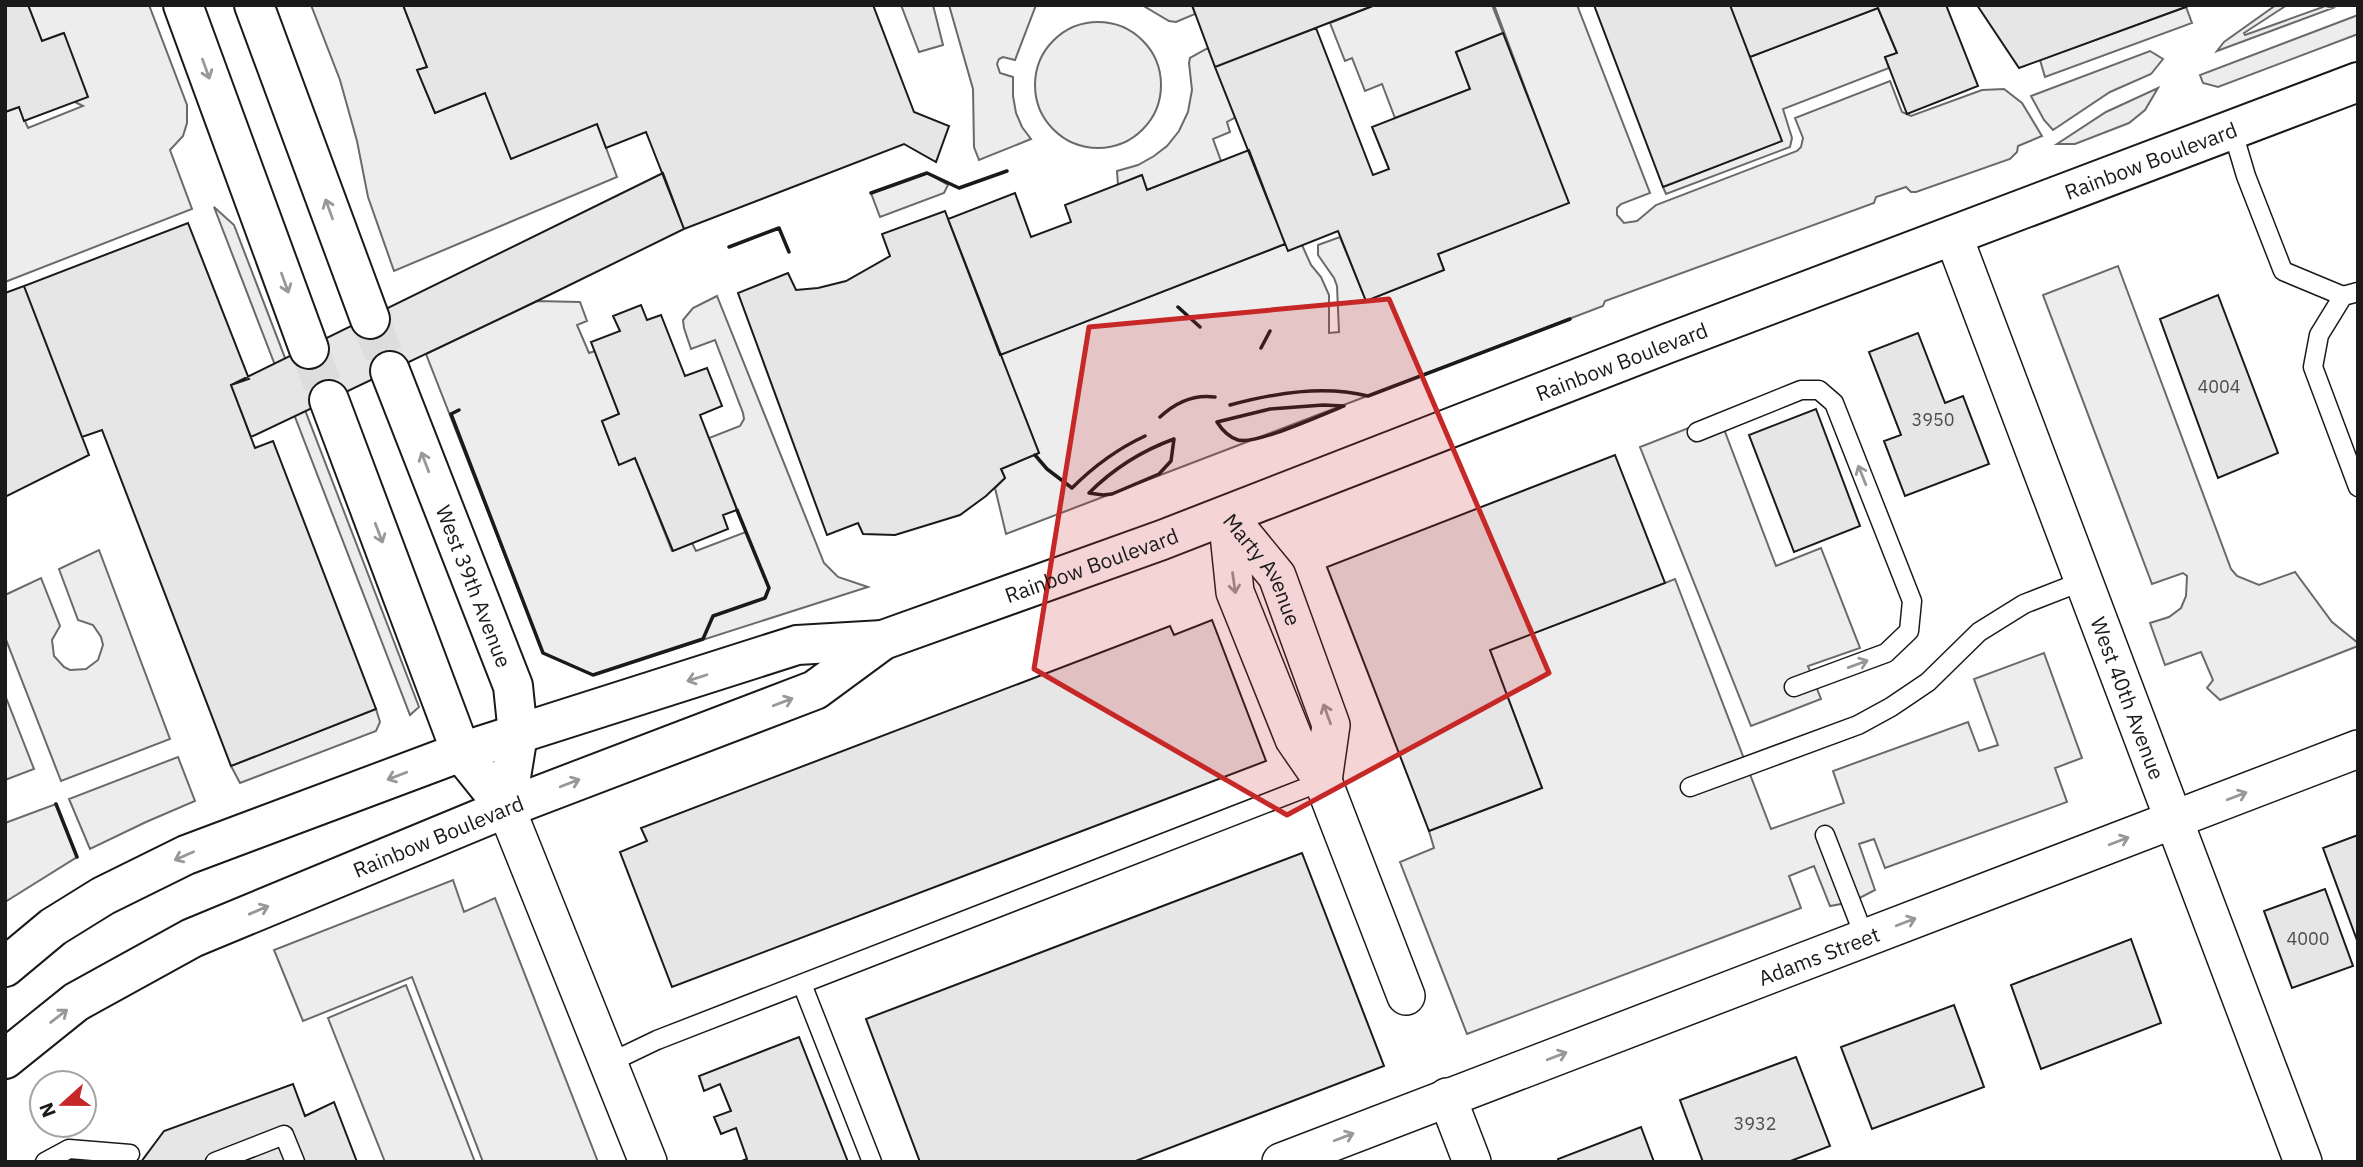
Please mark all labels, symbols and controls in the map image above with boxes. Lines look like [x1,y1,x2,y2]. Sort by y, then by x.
one-way arrow [201,58,213,80]
street label: Rainbow Boulevard [2061,115,2241,206]
one-way arrow [322,198,334,220]
one-way arrow [280,271,292,293]
street label: Rainbow Boulevard [1532,316,1712,407]
house number: 4004 [2197,375,2241,398]
house number: 3950 [1911,408,1955,431]
one-way arrow [418,452,431,474]
one-way arrow [1855,465,1868,487]
street label: West 39th Avenue [430,501,518,671]
street label: Marty Avenue [1217,507,1308,629]
one-way arrow [373,521,386,543]
street label: Rainbow Boulevard [1001,521,1182,609]
one-way arrow [1228,571,1241,594]
street label: West 40th Avenue [2084,613,2171,784]
one-way arrow [1846,656,1868,669]
one-way arrow [686,672,708,685]
one-way arrow [771,695,793,708]
one-way arrow [1320,703,1332,725]
one-way arrow [387,771,409,783]
one-way arrow [559,776,580,789]
one-way arrow [2225,788,2247,801]
street label: Rainbow Boulevard [349,789,528,884]
one-way arrow [2107,833,2129,846]
one-way arrow [174,850,196,863]
one-way arrow [248,903,270,916]
one-way arrow [1895,915,1917,927]
street label: Adams Street [1754,920,1884,992]
house number: 4000 [2286,927,2330,950]
one-way arrow [49,1009,67,1024]
one-way arrow [1545,1048,1567,1061]
north arrow [28,1069,98,1139]
text: N [33,1099,61,1121]
house number: 3932 [1733,1112,1777,1135]
one-way arrow [1333,1130,1355,1143]

